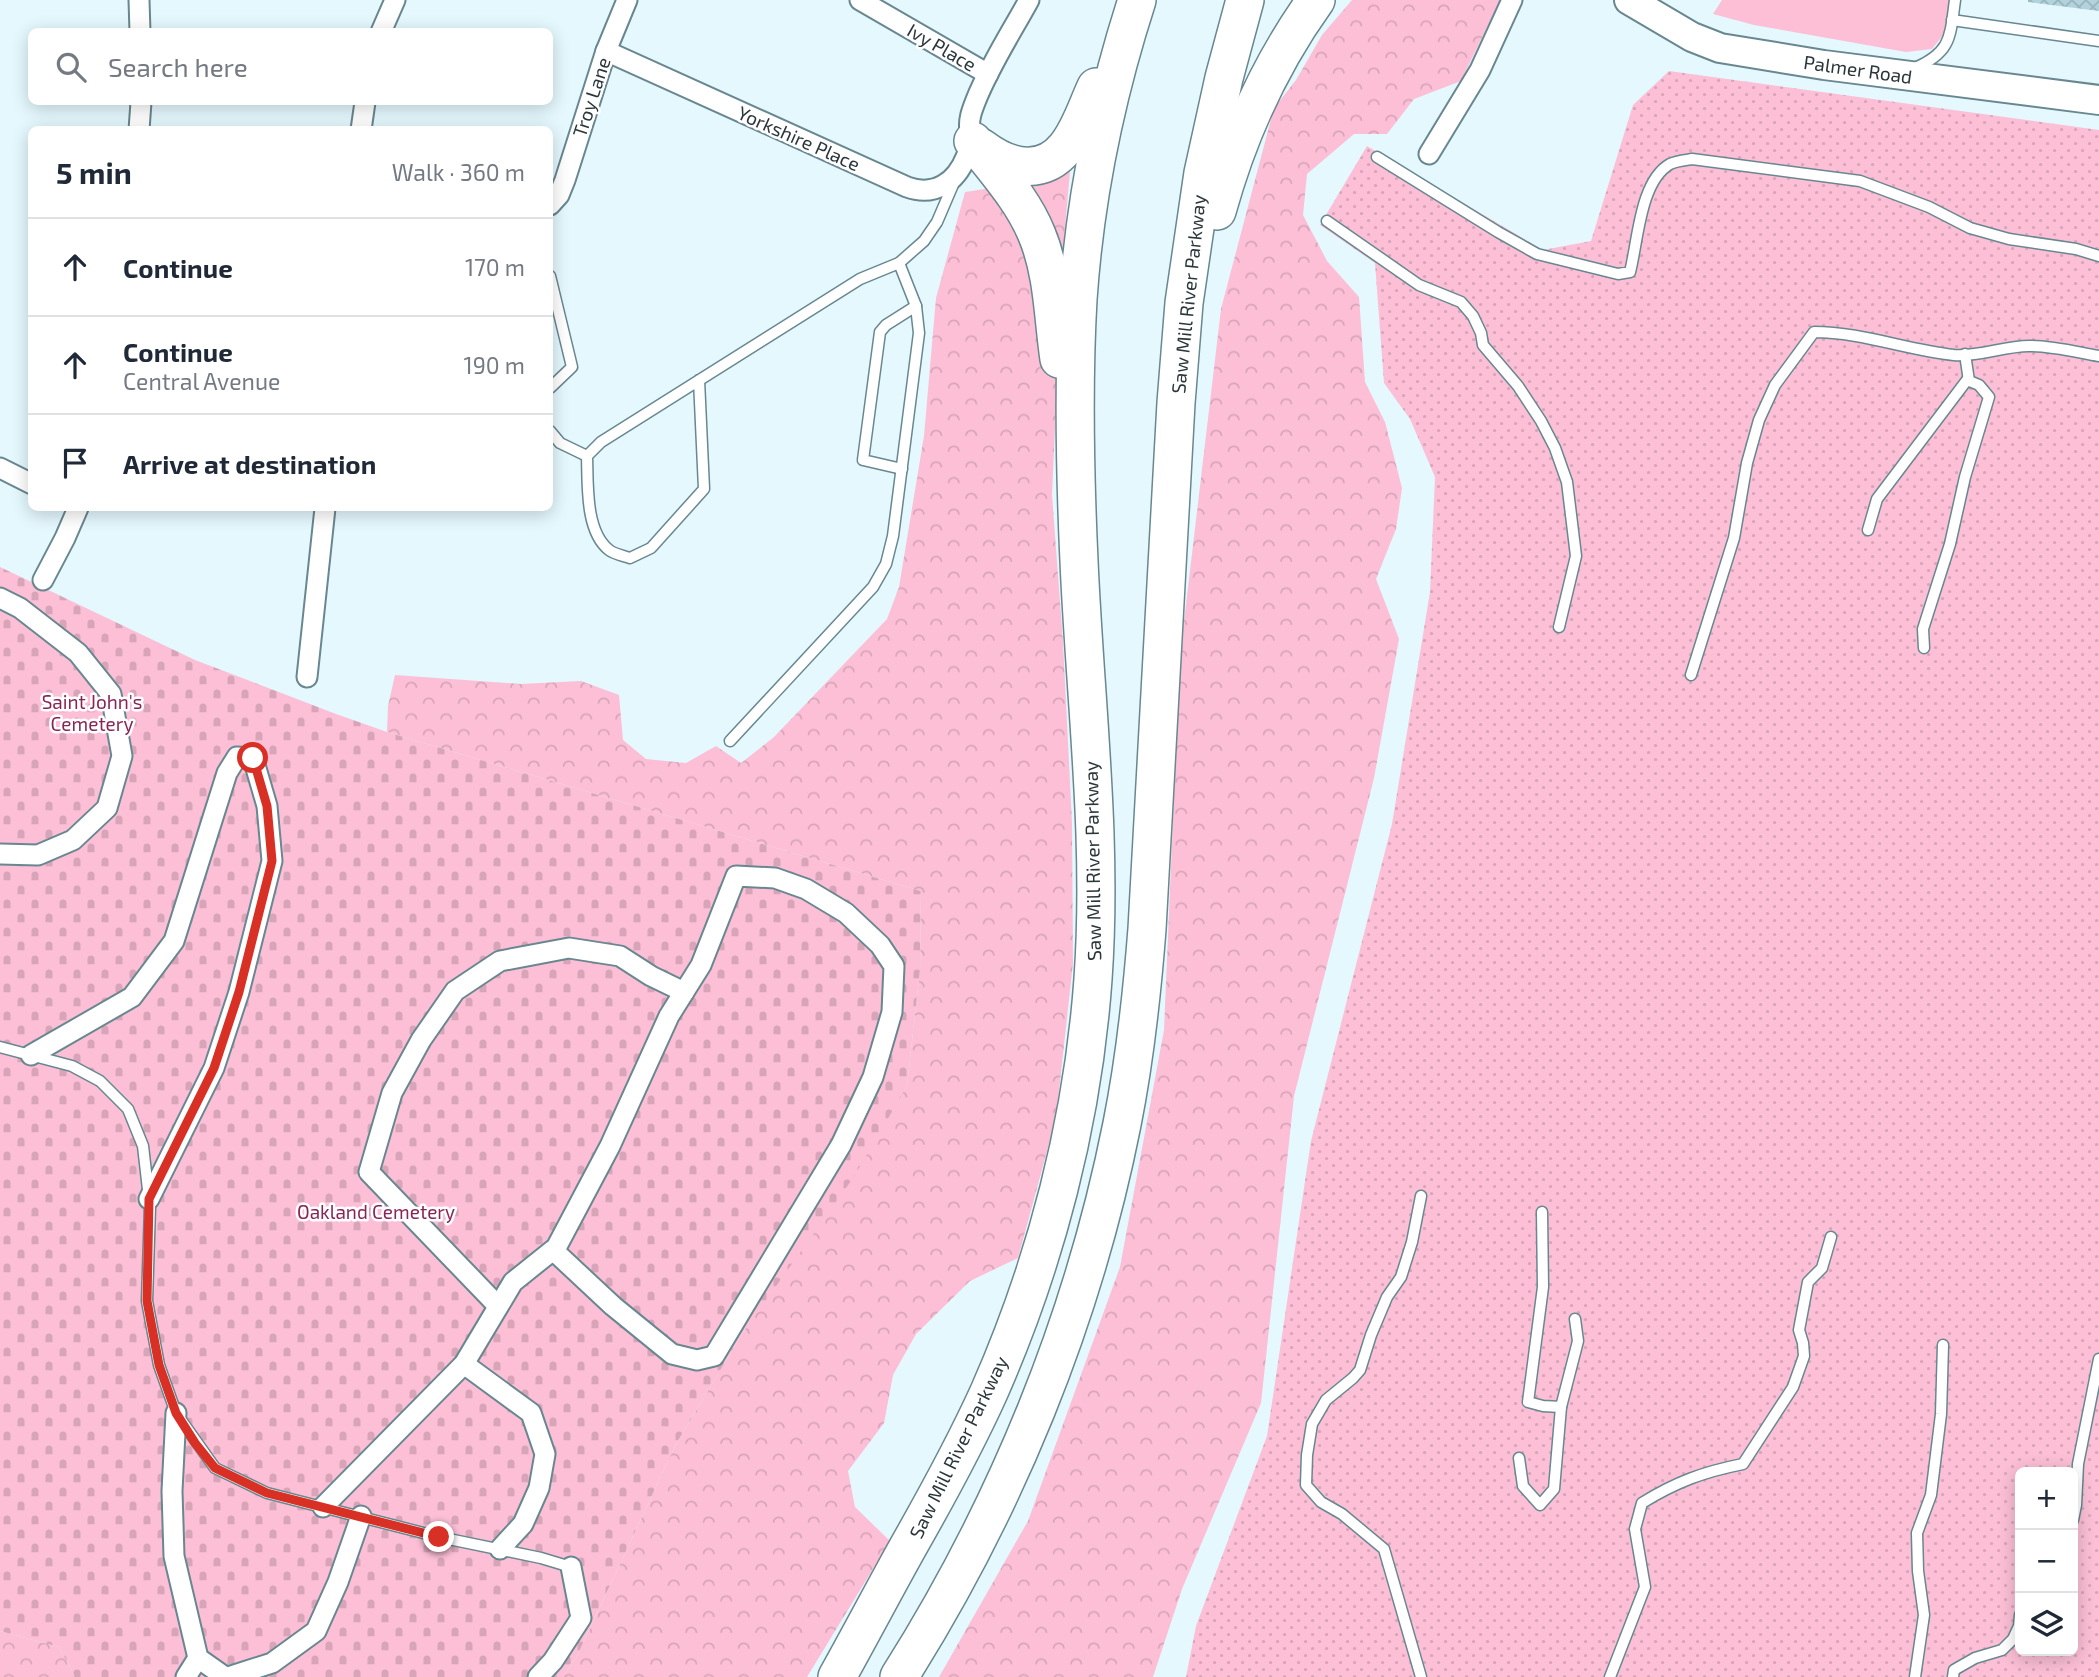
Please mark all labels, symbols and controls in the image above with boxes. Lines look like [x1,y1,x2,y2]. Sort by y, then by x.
street label: Ivy Place [904,18,980,76]
search box [28,28,553,105]
icon: search [52,48,90,86]
street label: Palmer Road [1802,50,1914,88]
text: Search here [108,51,248,82]
street label: Troy Lane [567,54,615,140]
street label: Yorkshire Place [734,101,864,175]
text: 5 min [56,154,132,190]
text: Walk · 360 m [392,158,525,186]
street label: Saw Mill River Parkway [1166,193,1210,395]
icon: ahead [56,248,94,286]
text: Continue [123,252,233,283]
text: 170 m [465,253,525,281]
text: Continue [123,336,233,367]
icon: ahead [56,346,94,384]
text: 190 m [464,351,525,379]
text: Central Avenue [123,367,280,395]
icon: arrive [56,444,94,482]
text: Arrive at destination [123,448,376,479]
park label: Saint John's Cemetery [42,690,142,735]
route start [237,742,268,773]
street label: Saw Mill River Parkway [1079,761,1105,961]
park label: Oakland Cemetery [297,1200,455,1223]
street label: Saw Mill River Parkway [904,1352,1012,1542]
map controls [2015,1467,2078,1656]
button: + [2015,1467,2078,1530]
route end [423,1521,454,1552]
button: − [2015,1530,2078,1593]
button: layers [2015,1593,2078,1656]

